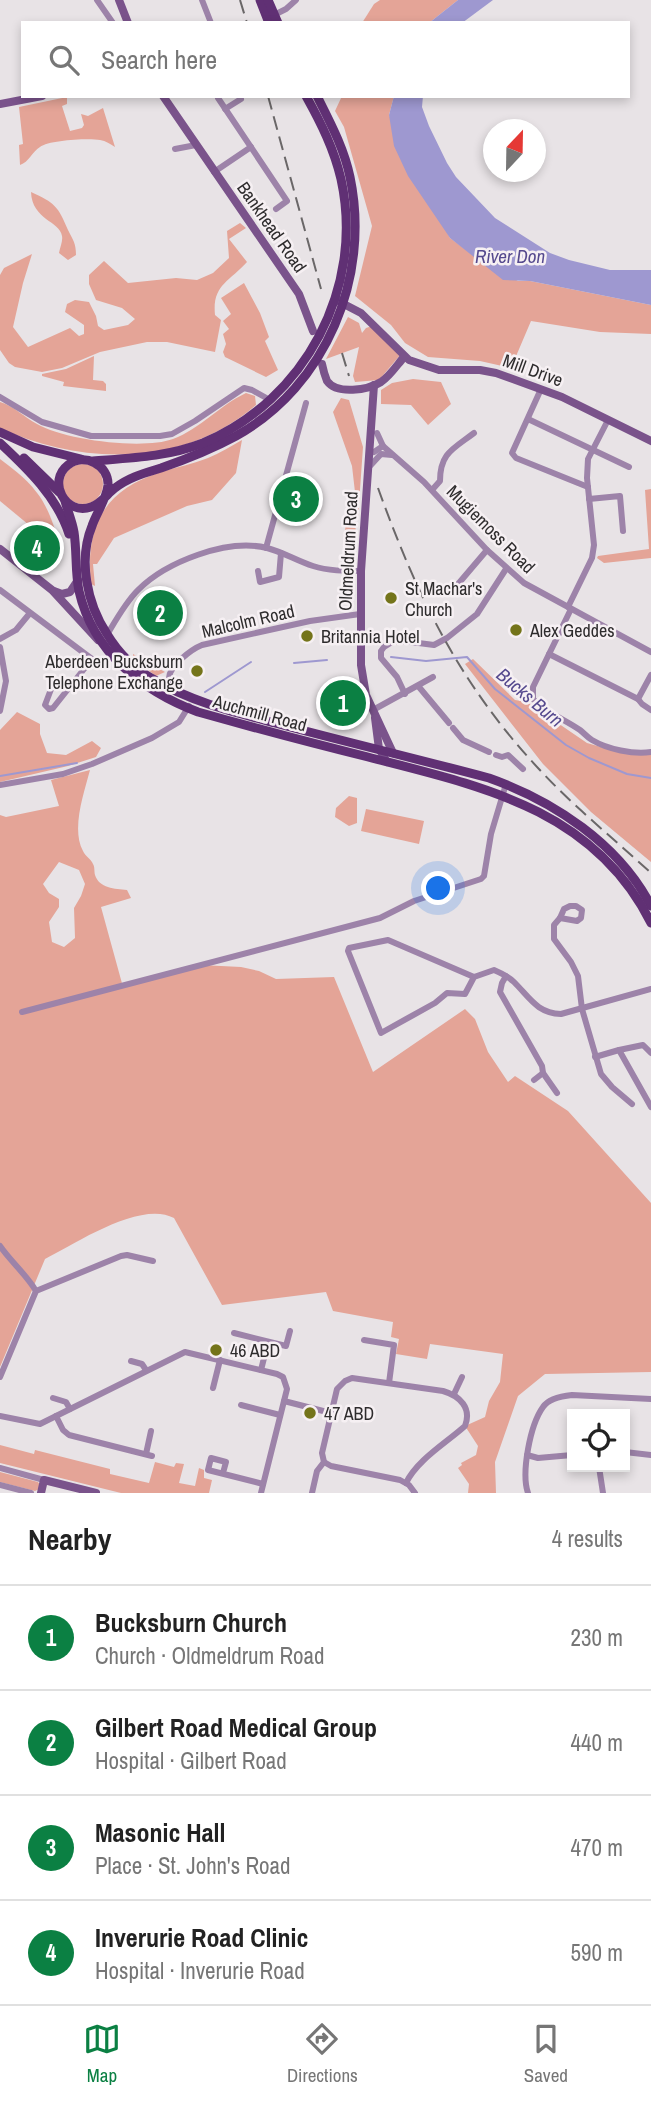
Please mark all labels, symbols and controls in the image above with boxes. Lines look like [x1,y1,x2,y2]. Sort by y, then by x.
search box [21,21,630,98]
icon: search [45,41,83,79]
text: Search here [101,42,217,77]
north arrow [483,119,546,182]
street label: Bankhead Road [231,176,313,278]
water label: River Don [475,243,545,269]
street label: Mill Drive [499,348,567,392]
pin: 3 [273,473,319,525]
street label: Mugiemoss Road [441,479,541,579]
street label: Oldmeldrum Road [332,491,364,611]
pin: 4 [14,522,60,574]
place label: St Machar's Church [405,576,482,622]
pin: 2 [137,587,183,639]
marker: St Machar's Church [383,590,399,606]
street label: Malcolm Road [199,598,297,644]
place label: Alex Geddes [529,618,615,643]
marker: Alex Geddes [508,622,524,638]
place label: Britannia Hotel [321,624,419,649]
marker: Britannia Hotel [299,628,315,644]
place label: Aberdeen Bucksburn Telephone Exchange [44,649,183,695]
water label: Bucks Burn [491,661,569,733]
marker: Aberdeen Bucksburn Telephone Exchange [189,663,205,679]
pin: 1 [320,677,366,729]
street label: Auchmill Road [209,688,310,737]
your location [421,871,455,905]
place label: 46 ABD [230,1338,280,1363]
marker: 46 ABD [208,1342,224,1358]
place label: 47 ABD [324,1401,374,1426]
marker: 47 ABD [302,1405,318,1421]
map controls [567,1409,630,1472]
button: locate [567,1409,630,1472]
text: Nearby [28,1519,111,1559]
text: 4 results [552,1523,623,1554]
text: Bucksburn Church [95,1605,287,1640]
text: 1 [46,1622,56,1653]
text: 230 m [571,1622,623,1653]
text: Church · Oldmeldrum Road [95,1640,325,1671]
text: Gilbert Road Medical Group [95,1710,377,1745]
text: 2 [46,1727,56,1758]
text: 440 m [571,1727,623,1758]
text: Hospital · Gilbert Road [95,1745,287,1776]
text: Masonic Hall [95,1815,225,1850]
text: 3 [46,1832,56,1863]
text: 470 m [571,1832,623,1863]
text: Place · St. John's Road [95,1850,290,1881]
text: Inverurie Road Clinic [95,1920,308,1955]
text: 4 [46,1937,56,1968]
text: 590 m [571,1937,623,1968]
text: Hospital · Inverurie Road [95,1955,305,1986]
tab: Map [83,2020,121,2088]
tab: Directions [287,2020,358,2088]
tab: Saved [524,2020,568,2088]

